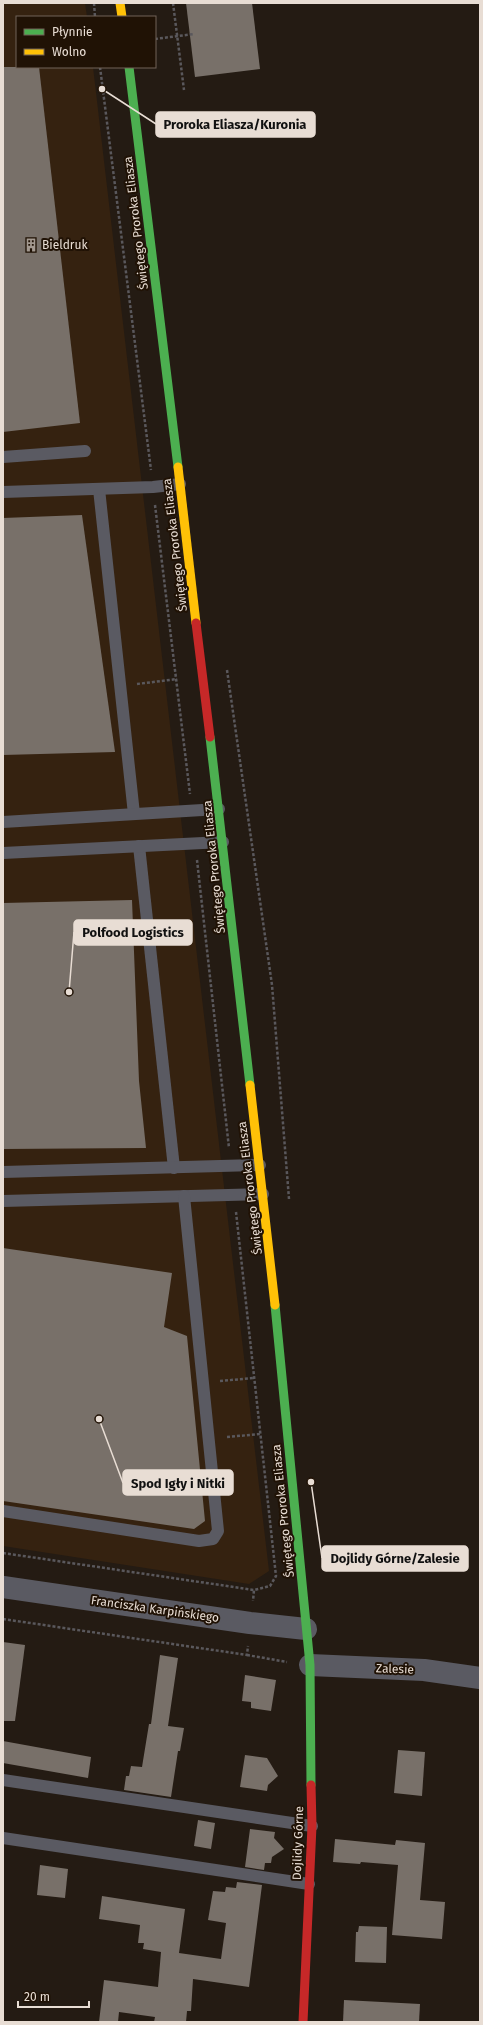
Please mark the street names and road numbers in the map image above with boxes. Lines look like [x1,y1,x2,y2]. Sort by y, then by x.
street label: Świętego Proroka Eliasza [120,156,151,290]
street label: Świętego Proroka Eliasza [159,478,190,612]
street label: Świętego Proroka Eliasza [199,800,228,934]
street label: Świętego Proroka Eliasza [234,1121,265,1255]
street label: Świętego Proroka Eliasza [268,1444,297,1578]
street label: Franciszka Karpińskiego [90,1593,220,1625]
street label: Zalesie [376,1661,414,1677]
street label: Dojlidy Górne [290,1806,306,1880]

